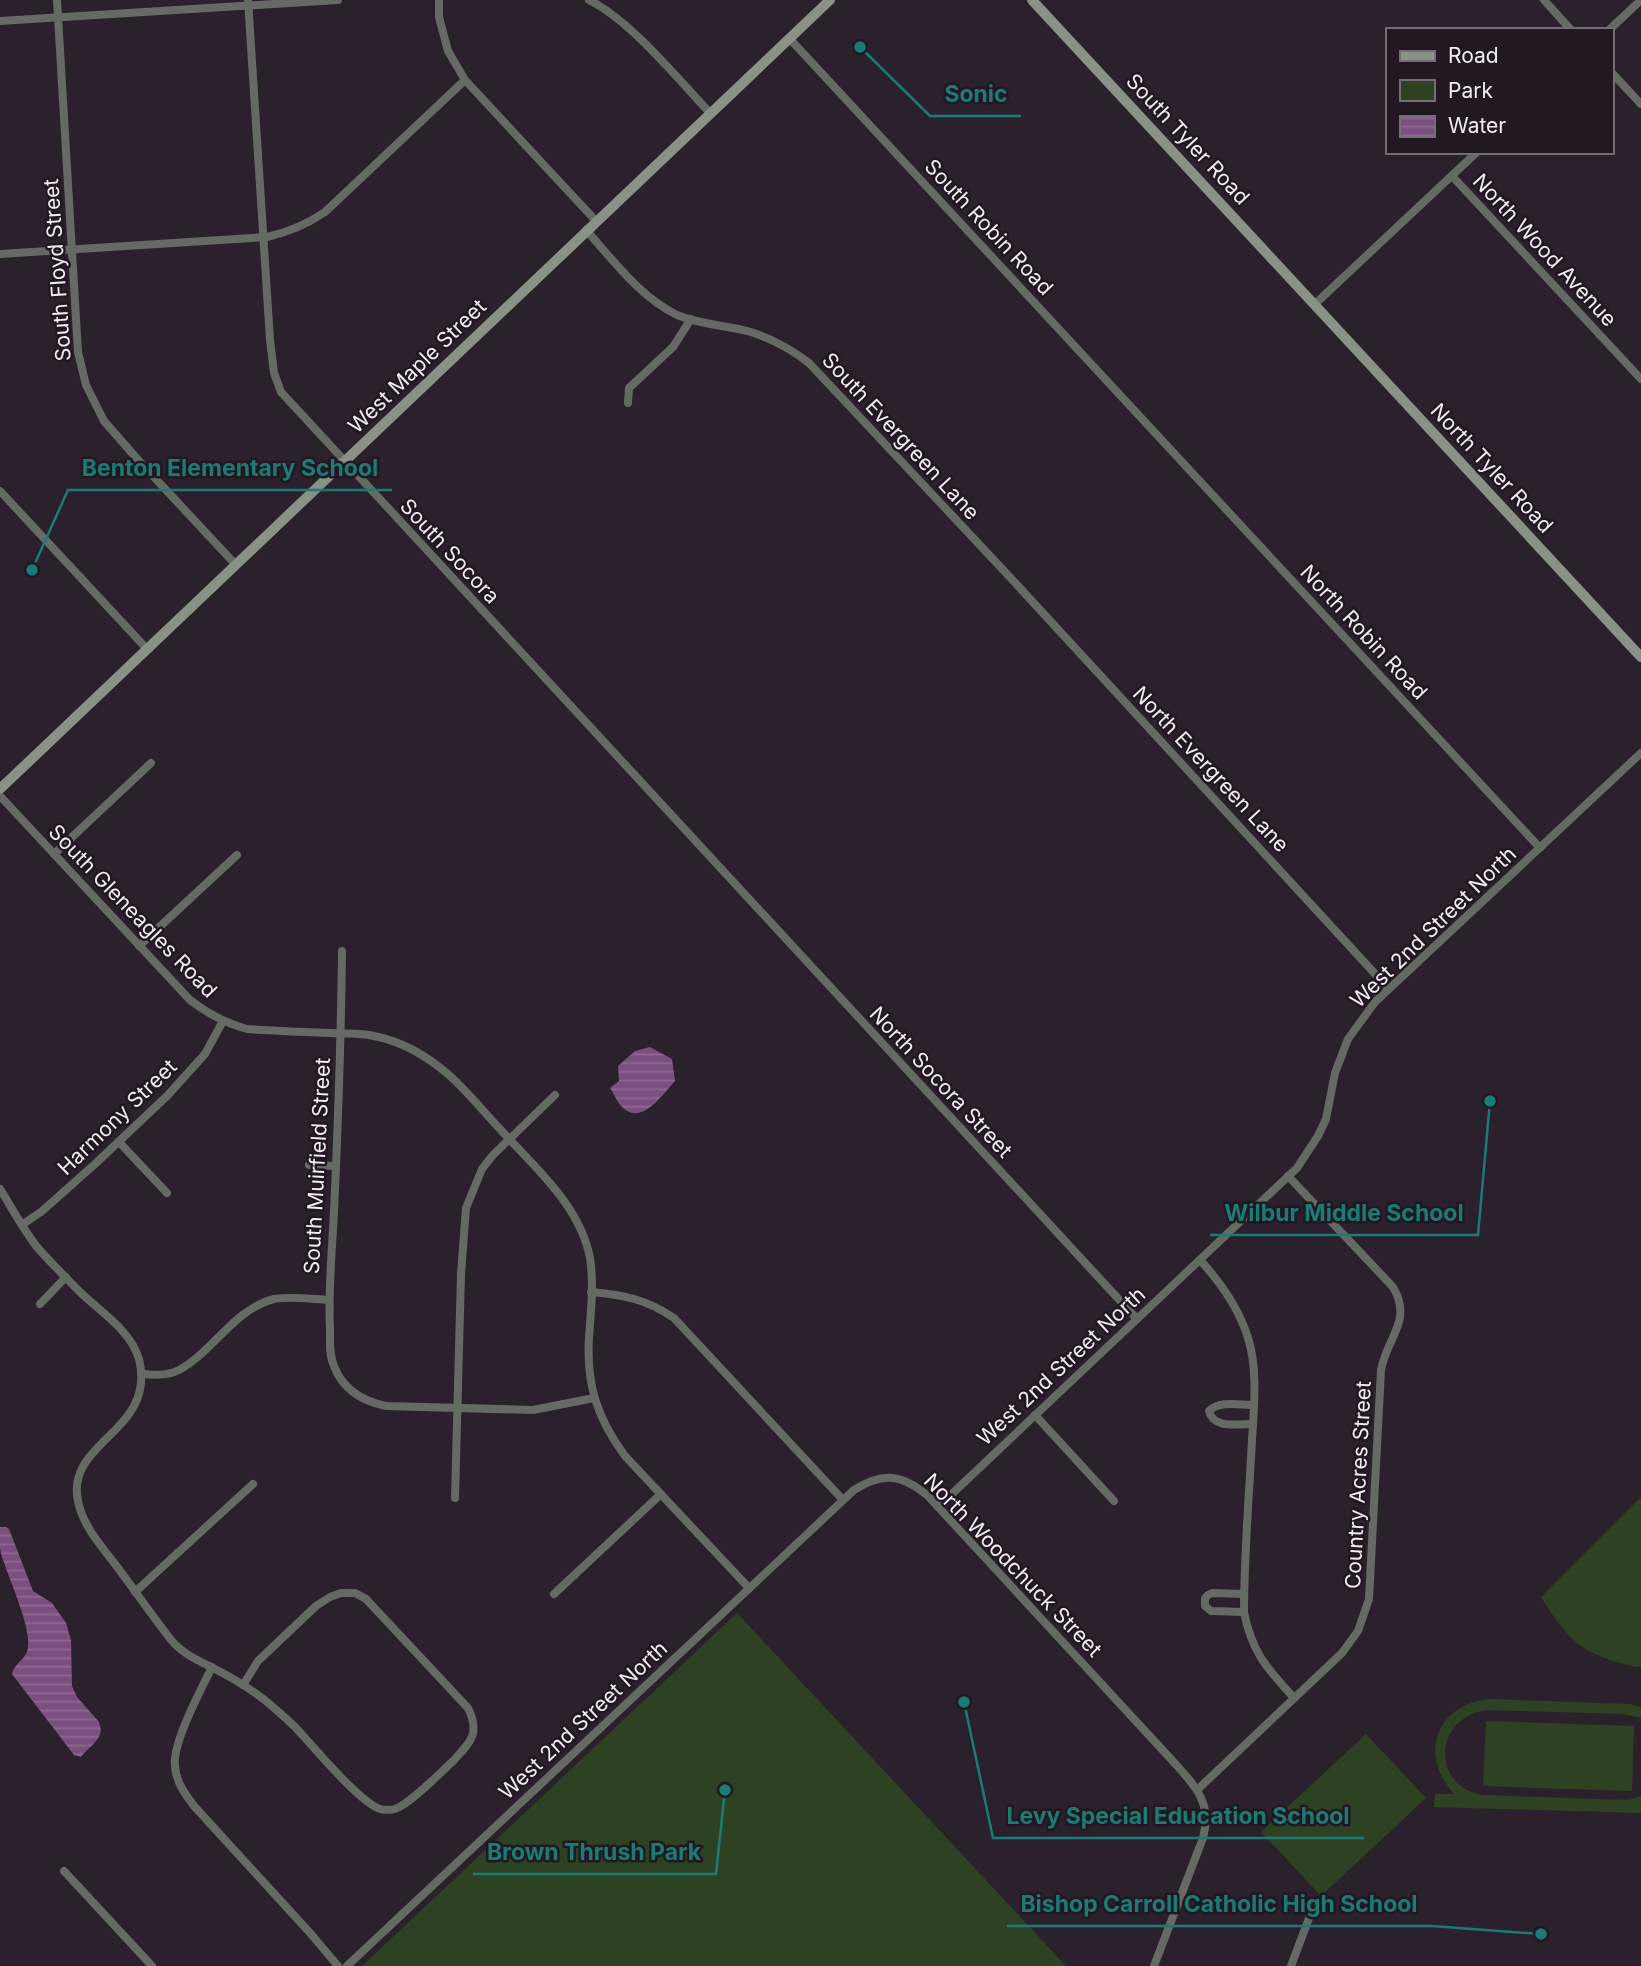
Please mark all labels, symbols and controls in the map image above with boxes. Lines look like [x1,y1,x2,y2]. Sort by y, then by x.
legend [1386,28,1613,154]
text: Road [1448,43,1499,68]
street label: South Tyler Road [1121,68,1255,210]
callout: Sonic [930,72,1021,116]
text: Park [1448,78,1493,103]
text: Sonic [944,80,1008,108]
text: Water [1448,113,1506,138]
street label: South Robin Road [920,154,1058,300]
street label: North Wood Avenue [1468,169,1622,331]
street label: South Floyd Street [38,178,76,362]
street label: West Maple Street [343,294,491,438]
street label: South Evergreen Lane [817,347,985,525]
street label: North Tyler Road [1426,398,1558,538]
callout: Benton Elementary School [68,446,392,490]
text: Benton Elementary School [82,454,378,482]
street label: South Socora [395,493,505,609]
street label: North Robin Road [1295,560,1433,704]
street label: North Evergreen Lane [1128,681,1294,857]
street label: South Gleneagles Road [44,819,222,1003]
street label: West 2nd Street North [1345,841,1521,1013]
street label: North Socora Street [865,1001,1018,1163]
street label: Harmony Street [52,1054,182,1180]
street label: South Muirfield Street [299,1057,335,1275]
callout: Wilbur Middle School [1210,1191,1478,1235]
text: Wilbur Middle School [1224,1199,1464,1227]
street label: West 2nd Street North [972,1282,1150,1450]
street label: Country Acres Street [1340,1380,1376,1590]
street label: North Woodchuck Street [919,1468,1107,1662]
street label: West 2nd Street North [494,1636,672,1804]
callout: Levy Special Education School [993,1794,1364,1838]
text: Levy Special Education School [1006,1802,1350,1830]
callout: Brown Thrush Park [473,1830,716,1874]
text: Brown Thrush Park [487,1838,702,1866]
callout: Bishop Carroll Catholic High School [1007,1882,1432,1926]
text: Bishop Carroll Catholic High School [1020,1890,1418,1918]

